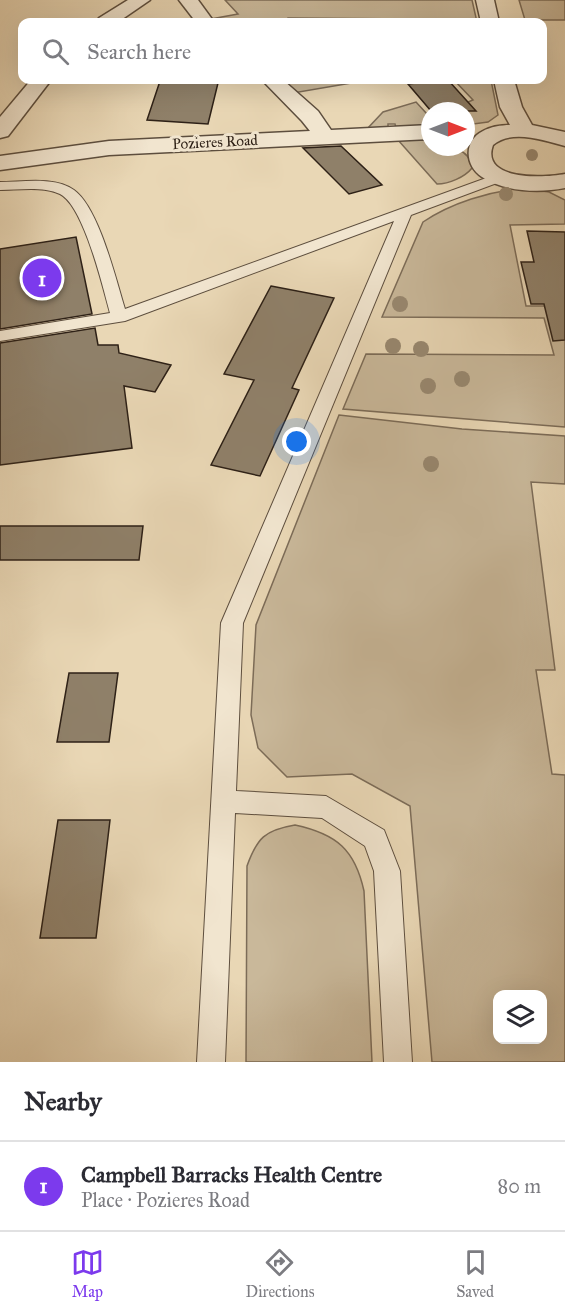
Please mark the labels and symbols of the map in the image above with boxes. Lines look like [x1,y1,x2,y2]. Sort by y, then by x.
north arrow [421,102,475,156]
street label: Pozieres Road [172,131,259,153]
pin: 1 [22,256,62,300]
your location [282,427,311,456]

